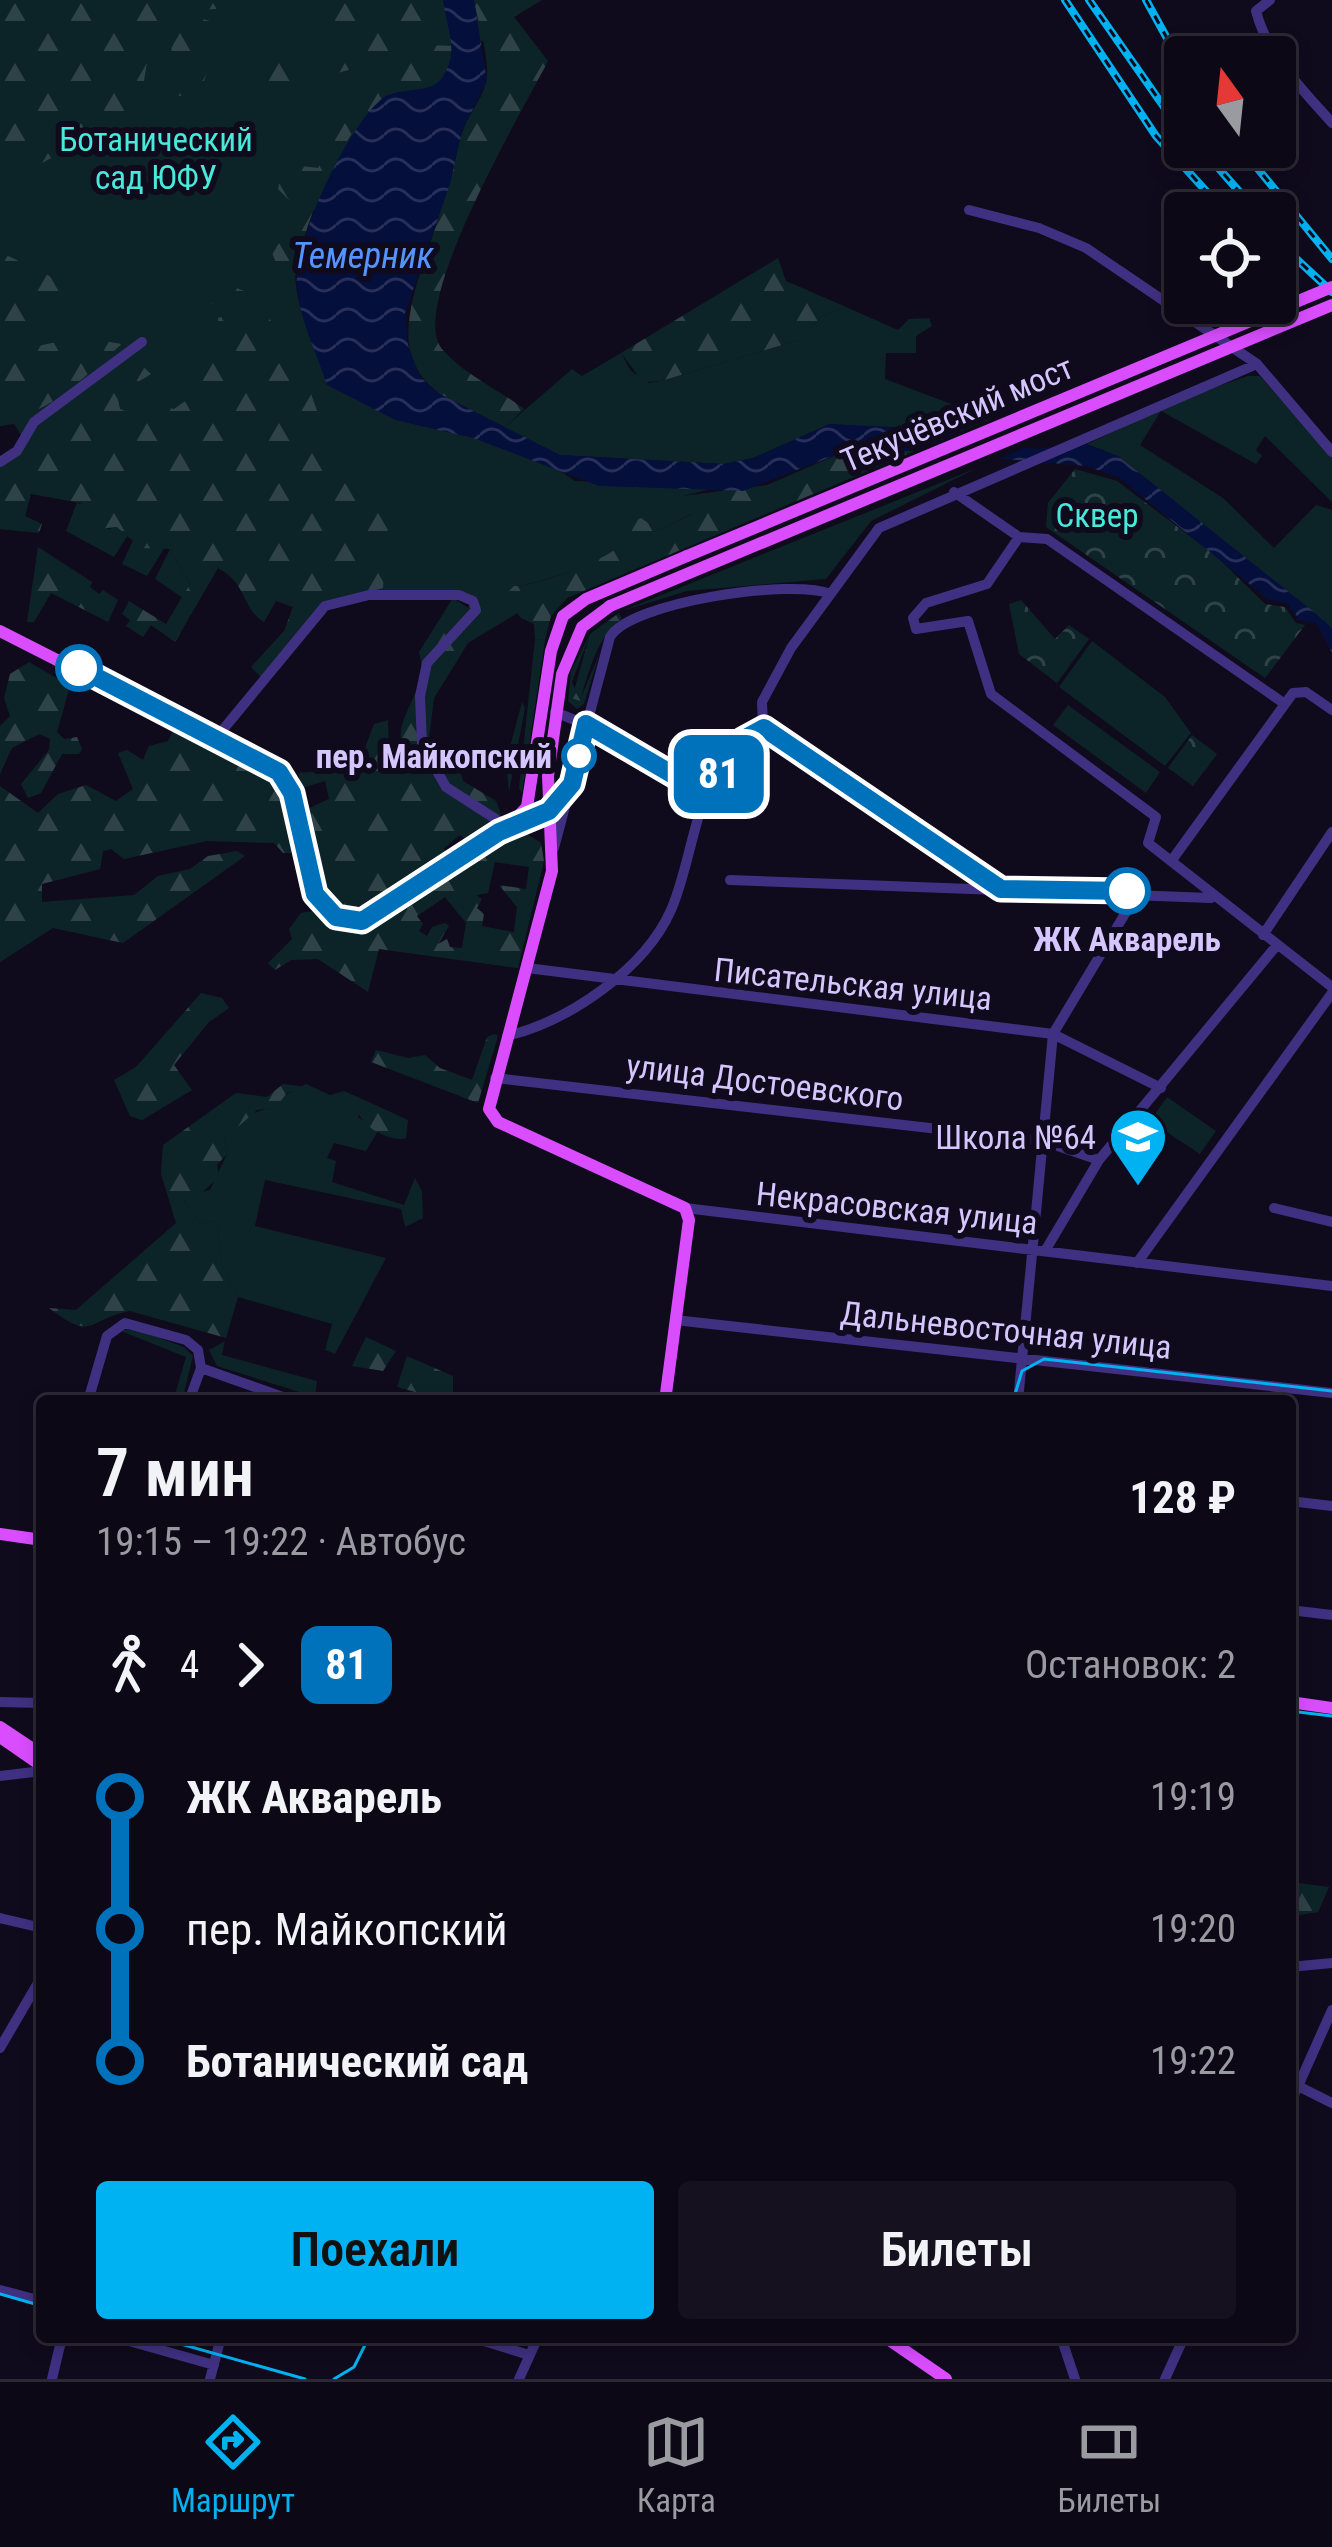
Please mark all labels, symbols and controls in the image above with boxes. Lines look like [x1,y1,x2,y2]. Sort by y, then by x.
north arrow [1164,36,1296,168]
map controls [1164,36,1296,324]
park label: Ботанический сад ЮФУ [59,120,253,197]
button: locate [1164,192,1296,324]
water label: Темерник [292,235,435,277]
street label: Текучёвский мост [835,348,1079,480]
park label: Сквер [1056,496,1138,535]
unlabelled marker [57,646,101,690]
line badge: 81 [665,735,773,813]
place label: пер. Майкопский [316,737,552,776]
marker: пер. Майкопский [563,740,595,772]
text: 81 [698,749,740,798]
marker: ЖК Акварель [1105,869,1149,913]
place label: ЖК Акварель [1033,920,1221,959]
street label: Писательская улица [712,950,994,1018]
street label: улица Достоевского [624,1046,906,1118]
school or university icon: Школа №64 [1107,1106,1169,1188]
place label: Школа №64 [935,1118,1096,1157]
street label: Некрасовская улица [754,1174,1040,1242]
street label: Дальневосточная улица [839,1293,1173,1367]
text: 7 мин [96,1435,254,1512]
text: 128 ₽ [1129,1471,1236,1524]
text: 19:15 – 19:22 · Автобус [96,1519,466,1565]
icon: walk [96,1632,162,1698]
icon: forward [217,1632,283,1698]
text: 81 [325,1640,368,1689]
text: 4 [180,1642,199,1688]
text: Остановок: 2 [1025,1642,1236,1688]
text: ЖК Акварель [186,1771,442,1824]
text: 19:19 [1150,1774,1236,1820]
text: пер. Майкопский [186,1903,508,1956]
text: 19:20 [1150,1906,1236,1952]
text: Ботанический сад [186,2035,528,2088]
text: 19:22 [1150,2038,1236,2084]
button: Поехали [96,2181,654,2319]
button: Билеты [678,2181,1236,2319]
tab: Маршрут [171,2409,295,2520]
tab: Карта [637,2409,716,2520]
tab: Билеты [1058,2409,1161,2520]

